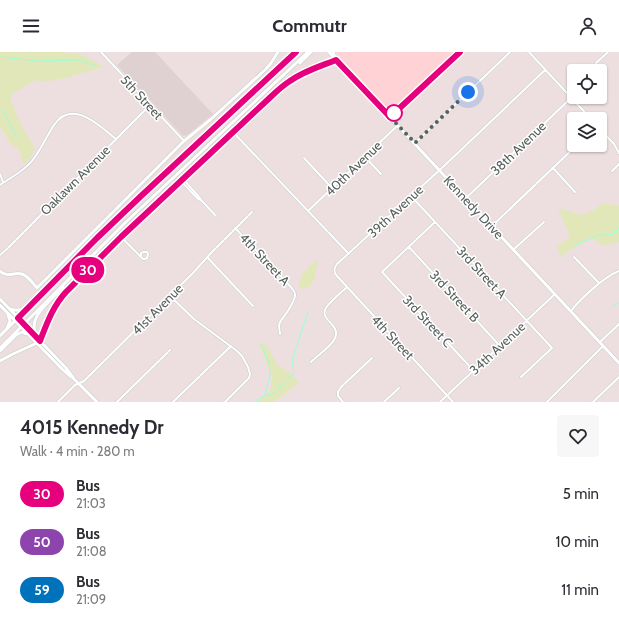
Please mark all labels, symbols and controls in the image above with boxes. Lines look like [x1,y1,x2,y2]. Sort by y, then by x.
icon: menu [20,15,42,37]
text: Commutr [272,15,347,37]
icon: person [577,15,599,37]
map controls [567,64,607,152]
button: locate [567,64,607,104]
street label: 5th Street [117,72,167,123]
your location [458,82,478,102]
unlabelled marker [385,104,403,122]
button: layers [567,112,607,152]
street label: 38th Avenue [487,118,549,178]
street label: 40th Avenue [321,137,385,199]
street label: Oaklawn Avenue [37,142,113,218]
street label: Kennedy Drive [441,172,508,242]
street label: 39th Avenue [364,181,426,241]
street label: 4th Street A [237,229,293,289]
street label: 3rd Street A [454,243,510,301]
line badge: 30 [70,257,106,283]
text: 30 [79,261,97,279]
street label: 3rd Street B [427,267,483,325]
street label: 41st Avenue [128,280,186,338]
street label: 3rd Street C [400,292,456,350]
street label: 4th Street [368,311,418,363]
street label: 34th Avenue [466,318,528,378]
button: heart [557,415,599,457]
text: 4015 Kennedy Dr [20,416,164,439]
text: Walk · 4 min · 280 m [20,443,135,459]
text: Bus [76,477,100,495]
text: 30 [33,485,51,503]
text: 5 min [563,485,599,503]
text: 21:03 [76,495,106,511]
text: Bus [76,525,100,543]
text: 50 [33,533,51,551]
text: 10 min [556,533,599,551]
text: 21:08 [76,543,107,559]
text: Bus [76,573,100,591]
text: 59 [34,581,50,599]
text: 11 min [561,581,599,599]
text: 21:09 [76,591,106,607]

